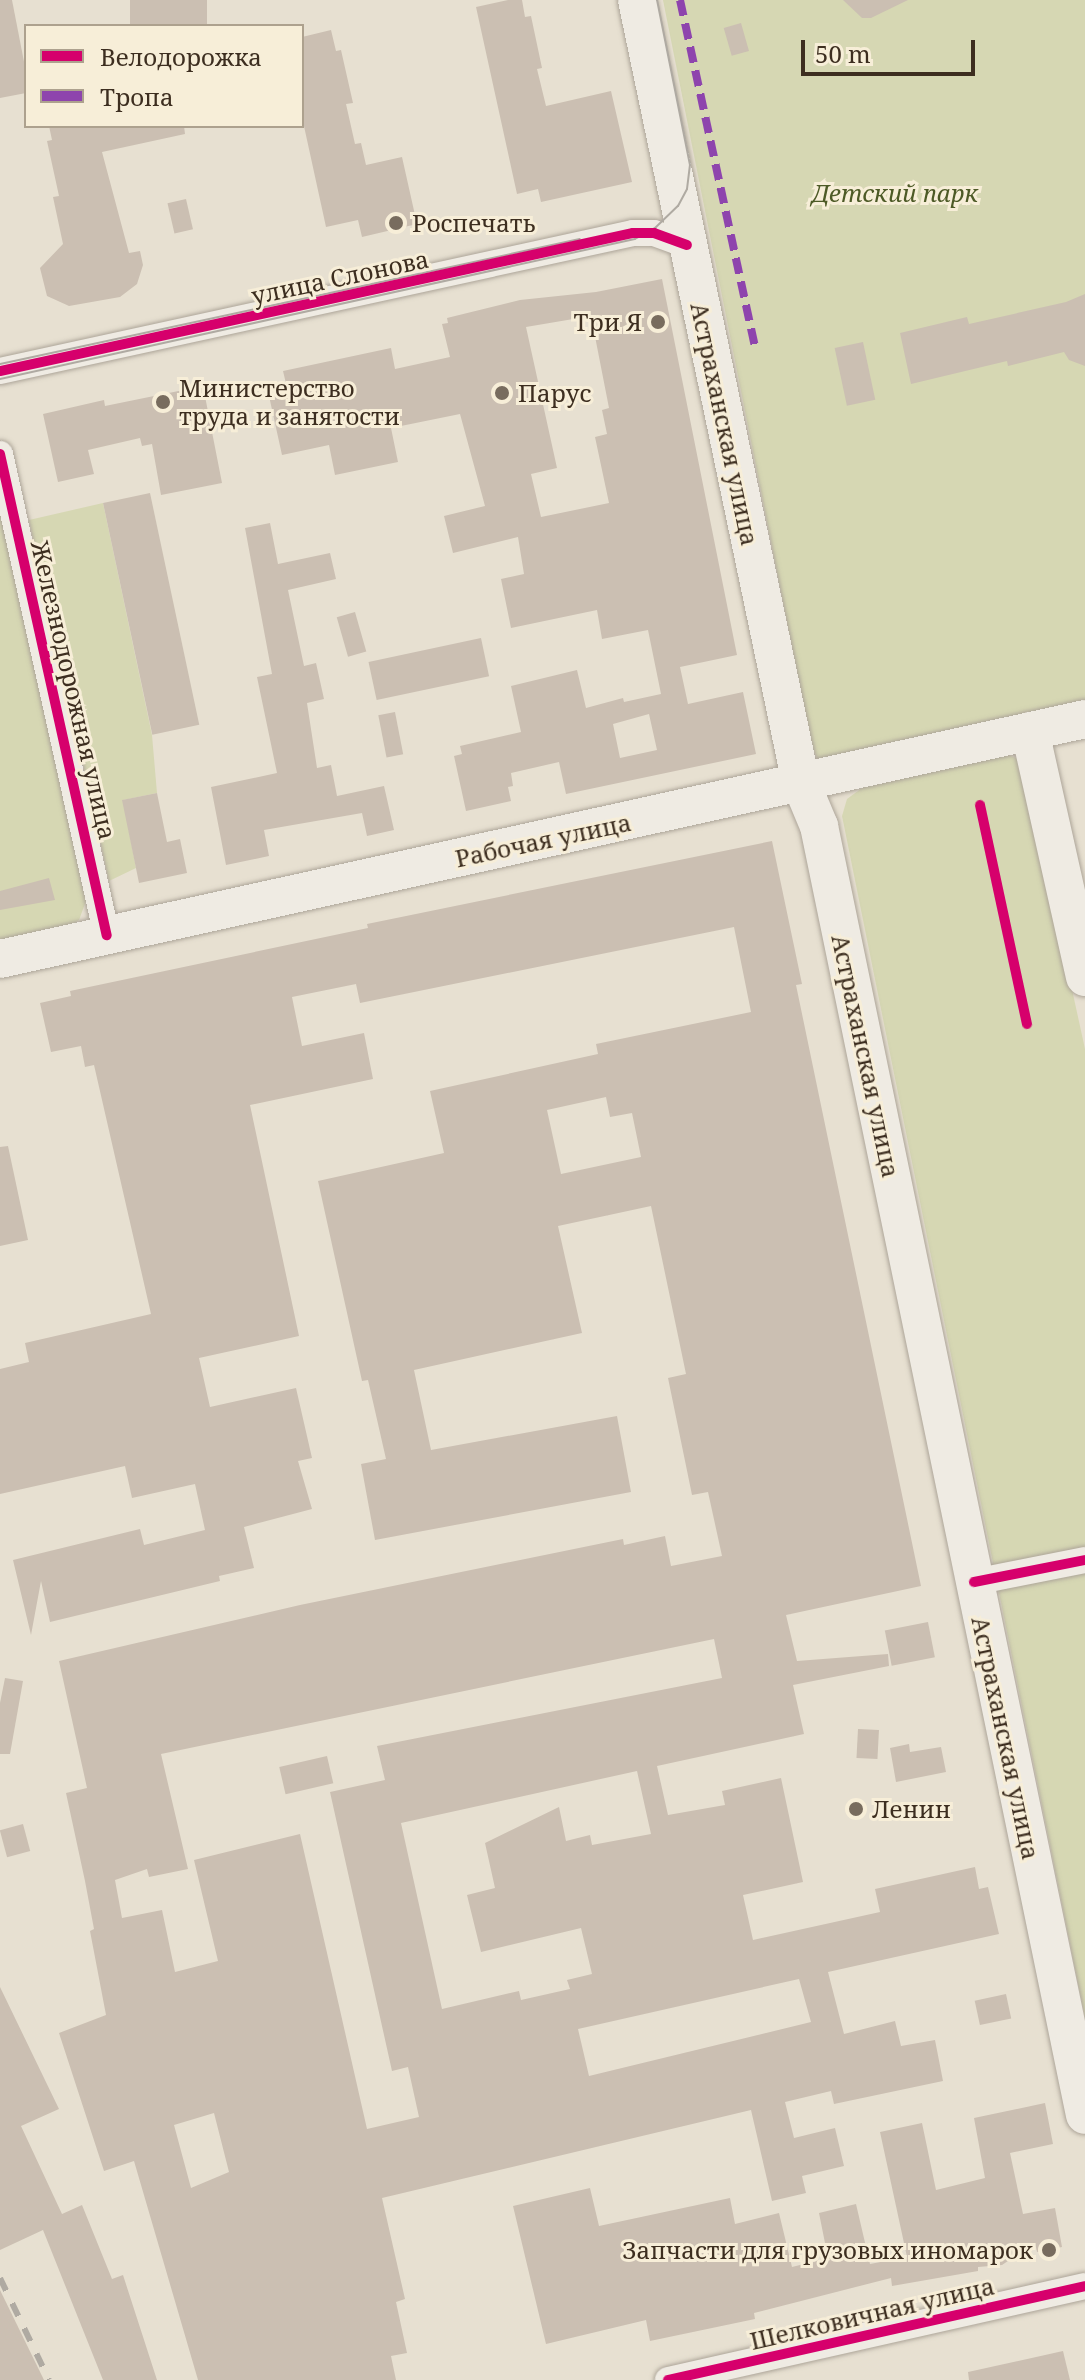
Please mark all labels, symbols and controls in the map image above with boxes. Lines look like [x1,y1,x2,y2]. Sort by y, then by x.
legend [24,24,304,128]
scale bar [805,24,979,74]
text: 50 m [815,37,871,70]
text: Велодорожка [100,40,262,73]
text: Тропа [100,80,174,113]
park label: Детский парк [812,179,978,207]
place label: Роспечать [412,209,535,237]
marker: Роспечать [387,214,405,232]
street label: улица Слонова [249,244,431,310]
street label: Астраханская улица [685,300,765,548]
place label: Три Я [574,308,642,336]
marker: Три Я [649,313,667,331]
place label: Министерство труда и занятости [179,374,400,430]
place label: Парус [518,379,591,407]
marker: Парус [493,384,511,402]
marker: Министерство труда и занятости [154,393,172,411]
street label: Железнодорожная улица [26,538,122,842]
street label: Рабочая улица [452,807,634,873]
street label: Астраханская улица [826,932,906,1180]
street label: Астраханская улица [966,1614,1046,1862]
place label: Ленин [872,1795,951,1823]
marker: Ленин [847,1800,865,1818]
place label: Запчасти для грузовых иномарок [622,2236,1033,2264]
marker: Запчасти для грузовых иномарок [1040,2241,1058,2259]
street label: Шелковичная улица [747,2271,997,2355]

